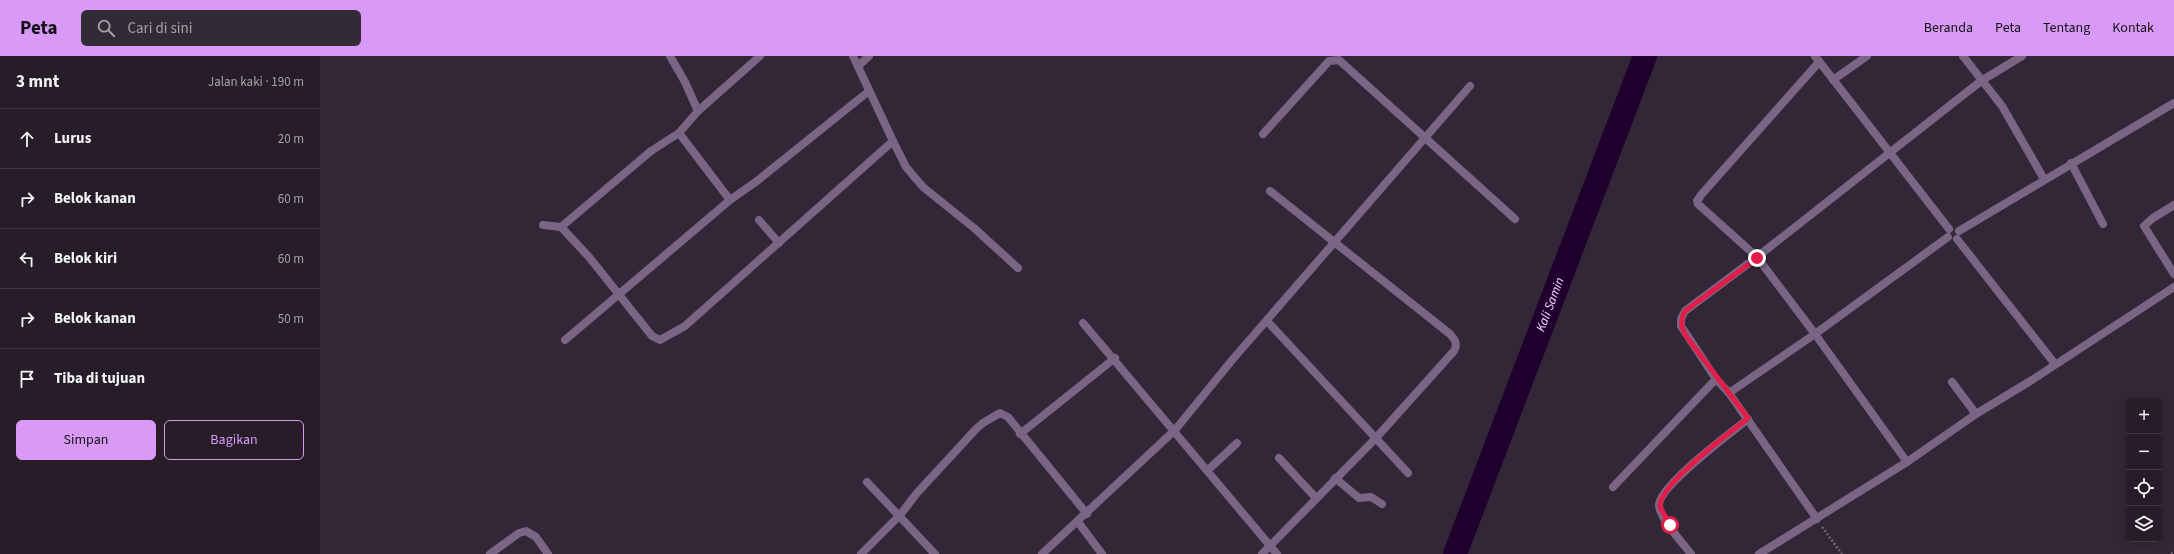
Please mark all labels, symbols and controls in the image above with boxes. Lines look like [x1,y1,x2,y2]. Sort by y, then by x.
search box [81,10,361,46]
text: Peta [20,15,57,42]
icon: search [95,17,117,39]
text: Cari di sini [127,18,192,39]
text: Beranda [1924,18,1973,38]
text: Peta [1995,18,2021,38]
text: Tentang [2043,18,2090,38]
text: Kontak [2112,18,2154,38]
text: 3 mnt [16,70,59,94]
text: Jalan kaki · 190 m [208,73,304,91]
icon: ahead [16,128,38,150]
text: Lurus [54,128,91,149]
text: 20 m [278,130,304,148]
icon: right [16,188,38,210]
text: Belok kanan [54,188,136,209]
text: 60 m [278,190,304,208]
icon: left [16,248,38,270]
text: Belok kiri [54,248,117,269]
route end [1748,249,1766,267]
text: 60 m [278,250,304,268]
water label: Kali Samin [1532,275,1569,334]
icon: right [16,308,38,330]
text: Belok kanan [54,308,136,329]
text: 50 m [278,310,304,328]
icon: arrive [16,368,38,390]
text: Tiba di tujuan [54,368,145,389]
map controls [2126,398,2162,542]
button: + [2126,398,2162,434]
button: Simpan [16,420,156,460]
button: Bagikan [164,420,304,460]
button: − [2126,434,2162,470]
button: locate [2126,470,2162,506]
button: layers [2126,506,2162,542]
route start [1661,516,1679,534]

